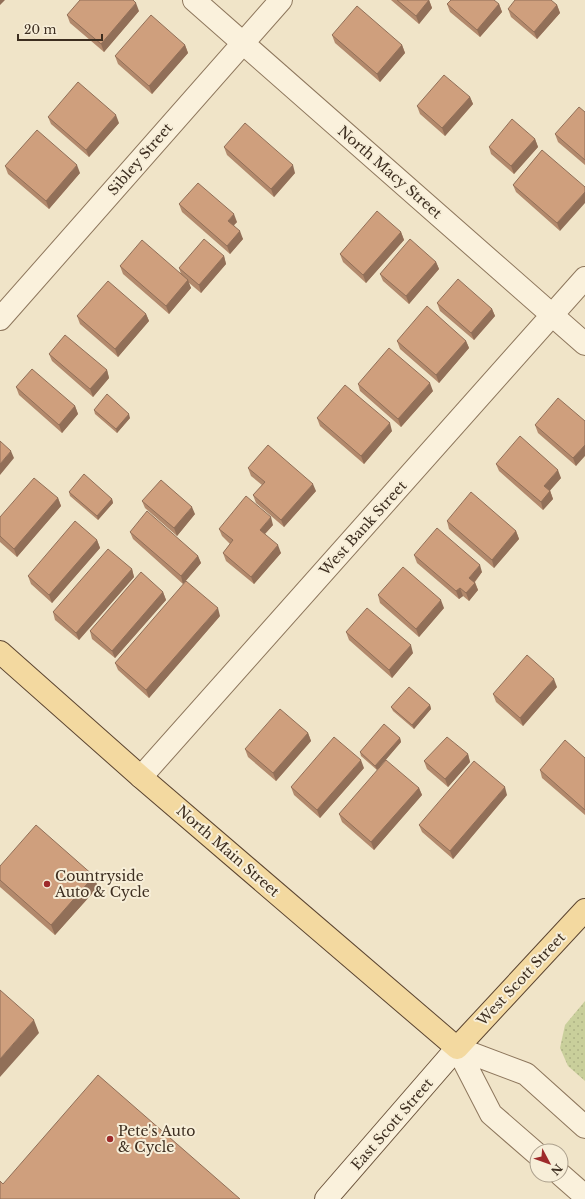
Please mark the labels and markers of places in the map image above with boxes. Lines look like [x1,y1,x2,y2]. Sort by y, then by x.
place label: Countryside Auto & Cycle [54,867,150,901]
marker: Countryside Auto & Cycle [42,879,52,889]
place label: Pete's Auto & Cycle [118,1122,195,1156]
marker: Pete's Auto & Cycle [105,1134,115,1144]

